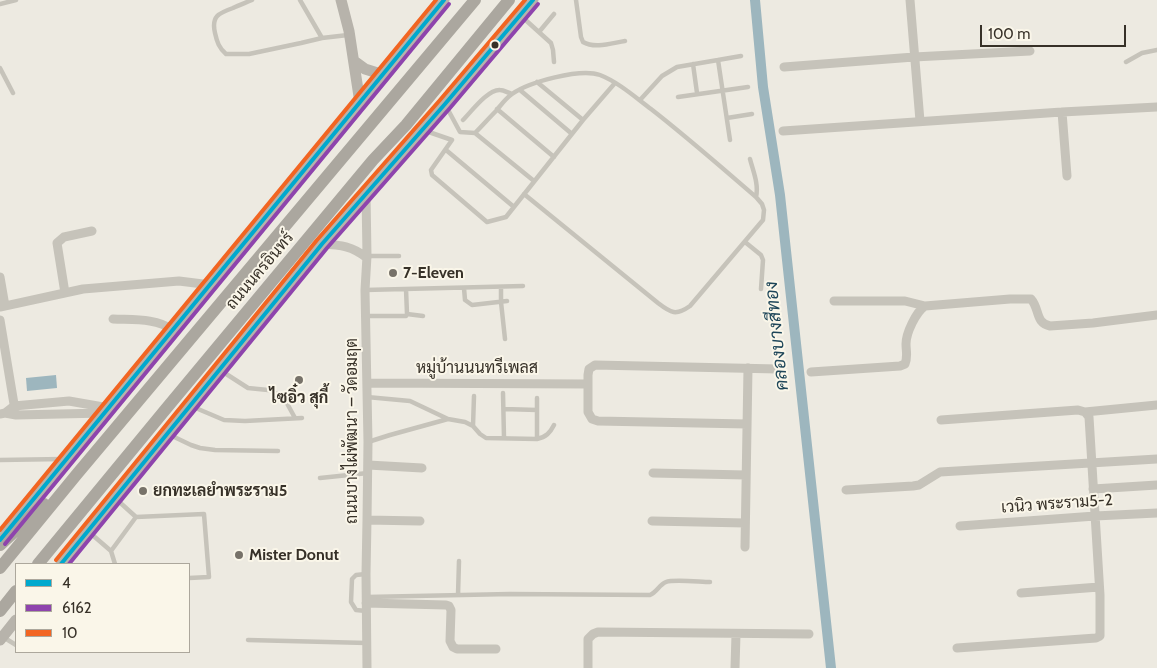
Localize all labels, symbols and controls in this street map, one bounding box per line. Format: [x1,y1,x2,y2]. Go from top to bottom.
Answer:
scale bar [982,15,1128,47]
text: 100 m [988,25,1030,43]
unlabelled marker [490,40,500,50]
street label: ถนนนครอินทร์ [222,228,298,314]
place label: 7-Eleven [403,263,464,283]
marker: 7-Eleven [387,267,399,279]
water label: คลองบางสีทอง [761,280,793,392]
street label: ถนนบางไผ่พัฒนา – วัดอมฤต [342,338,362,524]
street label: หมู่บ้านนนทรีเพลส [416,358,538,378]
marker: ไซอิ๋ว สุกี้ [293,374,305,386]
place label: ไซอิ๋ว สุกี้ [270,388,328,408]
place label: ยกทะเลยำพระราม5 [153,481,287,501]
marker: ยกทะเลยำพระราม5 [137,485,149,497]
street label: เวนิว พระราม5-2 [1001,491,1113,517]
place label: Mister Donut [249,545,339,565]
marker: Mister Donut [233,549,245,561]
legend [15,563,190,653]
text: 4 [62,574,71,592]
text: 6162 [62,599,92,617]
text: 10 [62,624,77,642]

